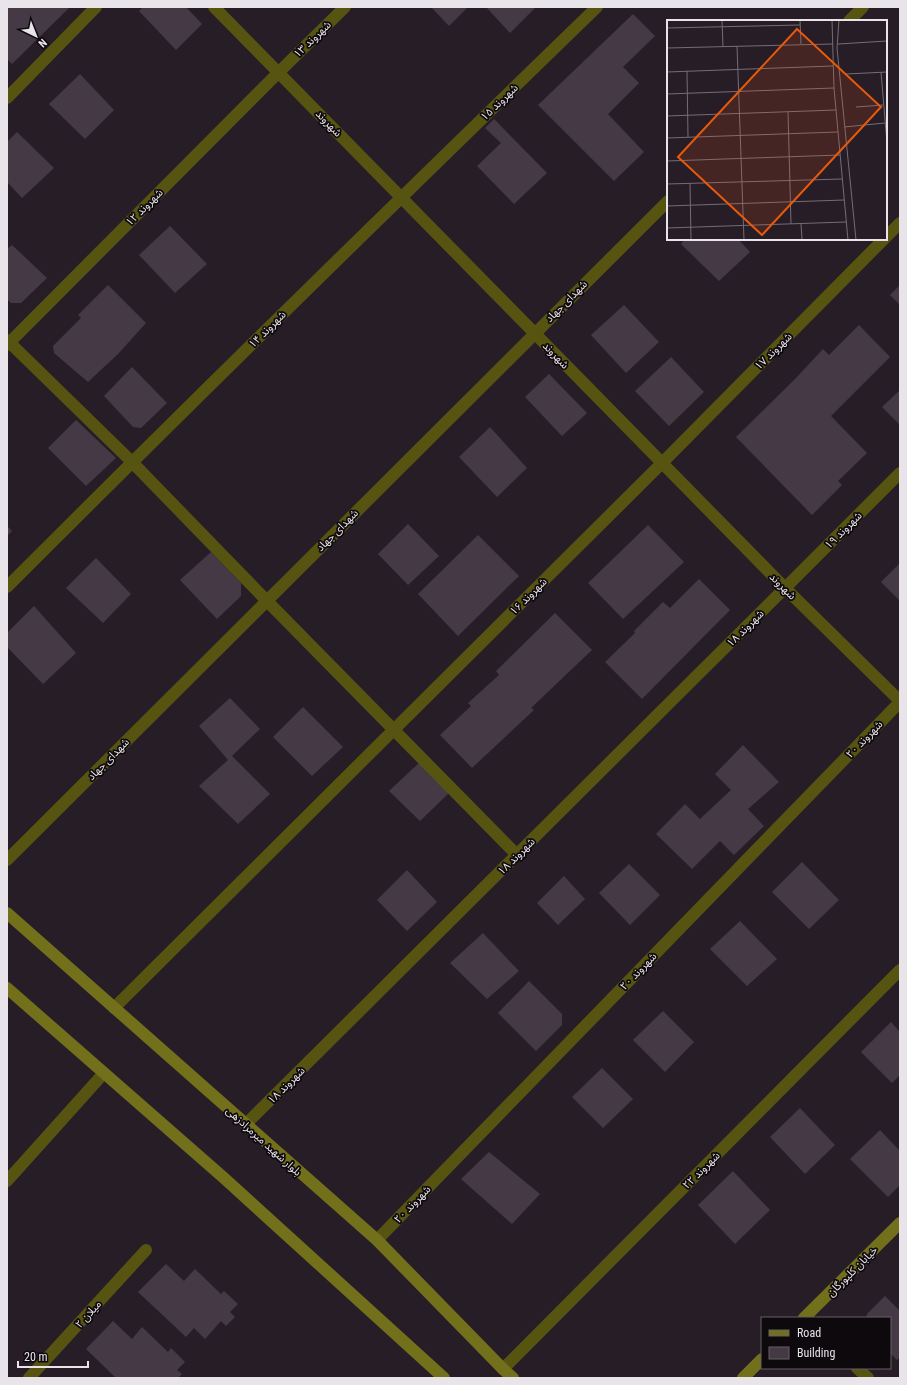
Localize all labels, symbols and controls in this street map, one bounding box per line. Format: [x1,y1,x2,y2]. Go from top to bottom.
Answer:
north arrow [16,16,56,56]
street label: شهروند ۱۳ [291,18,334,61]
inset map [667,20,887,240]
text: N [35,36,49,50]
street label: شهروند ۱۵ [478,81,521,124]
street label: شهروند [313,107,345,140]
street label: شهروند ۱۲ [123,186,166,229]
street label: شهدای جهاد [543,277,590,325]
street label: شهروند ۱۴ [246,308,289,351]
street label: شهروند ۱۷ [752,330,795,373]
street label: شهروند [540,339,572,372]
street label: شهدای جهاد [314,506,361,554]
street label: شهروند ۱۹ [822,509,865,552]
street label: شهروند [767,570,799,603]
street label: شهروند ۱۶ [507,575,550,618]
street label: شهروند ۱۸ [724,607,767,650]
street label: شهروند ۲۰ [843,718,886,761]
street label: شهدای جهاد [85,735,132,783]
street label: شهروند ۱۸ [495,835,538,878]
street label: شهروند ۲۰ [617,950,660,993]
street label: شهروند ۱۸ [265,1064,308,1107]
street label: بلوار شهید میرمرادزهی [223,1104,304,1179]
street label: شهروند ۲۲ [680,1149,723,1192]
street label: شهروند ۲۰ [391,1183,434,1226]
street label: خیابان کلپورگان [824,1243,881,1300]
street label: میلان ۲ [73,1298,104,1331]
legend [761,1317,891,1369]
text: Road [797,1326,821,1340]
scale bar [18,1343,88,1369]
text: Building [797,1346,835,1360]
text: 20 m [24,1350,48,1364]

